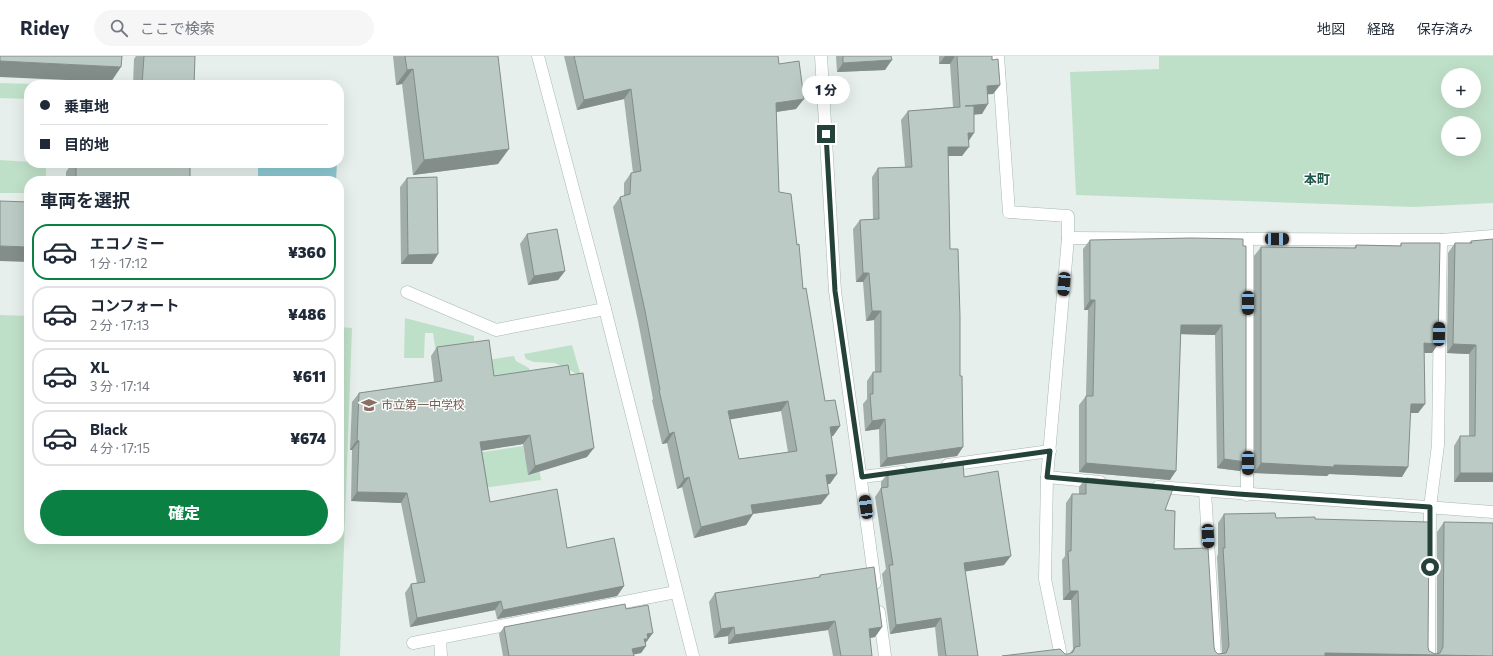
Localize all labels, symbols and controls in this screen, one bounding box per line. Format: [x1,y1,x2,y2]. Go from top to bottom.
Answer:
search box [94,10,374,46]
text: Ridey [20,16,70,39]
icon: search [108,17,130,39]
text: ここで検索 [140,19,215,37]
text: 地図 [1317,20,1345,37]
text: 経路 [1367,20,1395,37]
text: 保存済み [1417,20,1473,37]
map controls [1441,68,1481,156]
button: + [1441,68,1481,108]
callout: 1 分 [802,76,850,104]
text: 1 分 [815,82,837,98]
text: 乗車地 [64,97,109,115]
button: − [1441,116,1481,156]
route end [817,125,835,143]
text: 目的地 [64,135,109,153]
district label: 本町 [1304,171,1330,187]
text: 車両を選択 [40,189,130,211]
car [1265,233,1289,245]
icon: car [42,234,78,270]
text: エコノミー [90,234,165,252]
text: ¥360 [288,243,326,261]
text: 1 分 · 17:12 [90,255,147,271]
car [1057,272,1071,296]
car [1242,291,1254,315]
icon: car [42,296,78,332]
text: コンフォート [90,296,180,314]
text: ¥486 [288,305,326,323]
text: 2 分 · 17:13 [90,317,149,333]
car [1433,322,1445,346]
icon: car [42,358,78,394]
text: XL [90,358,109,376]
text: ¥611 [293,367,326,385]
text: 3 分 · 17:14 [90,378,150,394]
school or university icon: 市立第一中学校 [360,396,378,414]
place label: 市立第一中学校 [381,397,465,411]
icon: car [42,420,78,456]
text: Black [90,420,128,438]
text: ¥674 [290,429,326,447]
text: 4 分 · 17:15 [90,440,150,456]
car [1242,451,1254,475]
button: 確定 [40,490,328,536]
car [858,494,874,520]
car [1201,524,1215,548]
route start [1421,558,1439,576]

